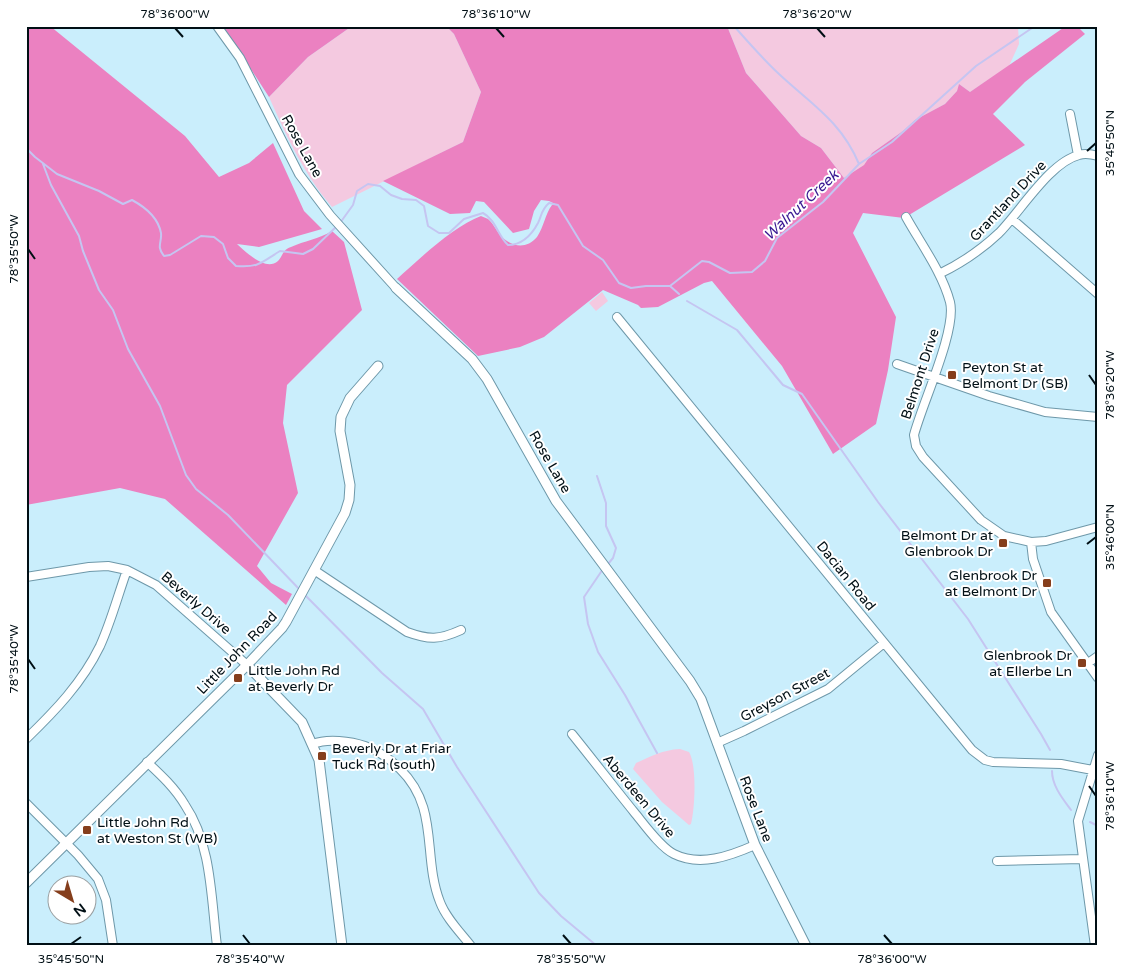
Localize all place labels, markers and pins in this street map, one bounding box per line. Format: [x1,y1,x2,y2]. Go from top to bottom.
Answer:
place label: Peyton St at Belmont Dr (SB) [962,359,1068,392]
marker: Peyton St at Belmont Dr (SB) [946,369,958,381]
place label: Belmont Dr at Glenbrook Dr [901,527,994,560]
marker: Belmont Dr at Glenbrook Dr [997,537,1009,549]
place label: Glenbrook Dr at Belmont Dr [945,567,1038,600]
marker: Glenbrook Dr at Belmont Dr [1041,577,1053,589]
place label: Glenbrook Dr at Ellerbe Ln [983,647,1073,680]
marker: Glenbrook Dr at Ellerbe Ln [1076,657,1088,669]
place label: Little John Rd at Beverly Dr [248,662,340,695]
marker: Little John Rd at Beverly Dr [232,672,244,684]
place label: Beverly Dr at Friar Tuck Rd (south) [332,740,452,773]
marker: Beverly Dr at Friar Tuck Rd (south) [316,750,328,762]
place label: Little John Rd at Weston St (WB) [97,814,217,847]
marker: Little John Rd at Weston St (WB) [81,824,93,836]

